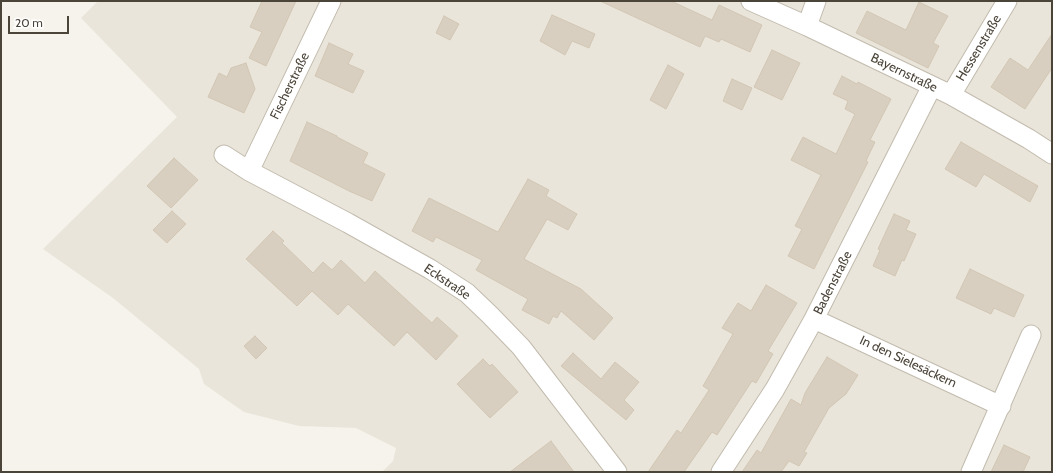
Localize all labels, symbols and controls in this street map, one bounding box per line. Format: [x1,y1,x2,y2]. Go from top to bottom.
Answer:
scale bar [10,8,71,34]
street label: Hessenstraße [953,12,1005,84]
text: 20 m [15,15,43,30]
street label: Fischerstraße [267,50,313,122]
street label: Bayernstraße [868,50,940,96]
street label: Badenstraße [810,249,856,317]
street label: Eckstraße [421,261,473,303]
street label: In den Sielesäckern [857,333,959,391]

